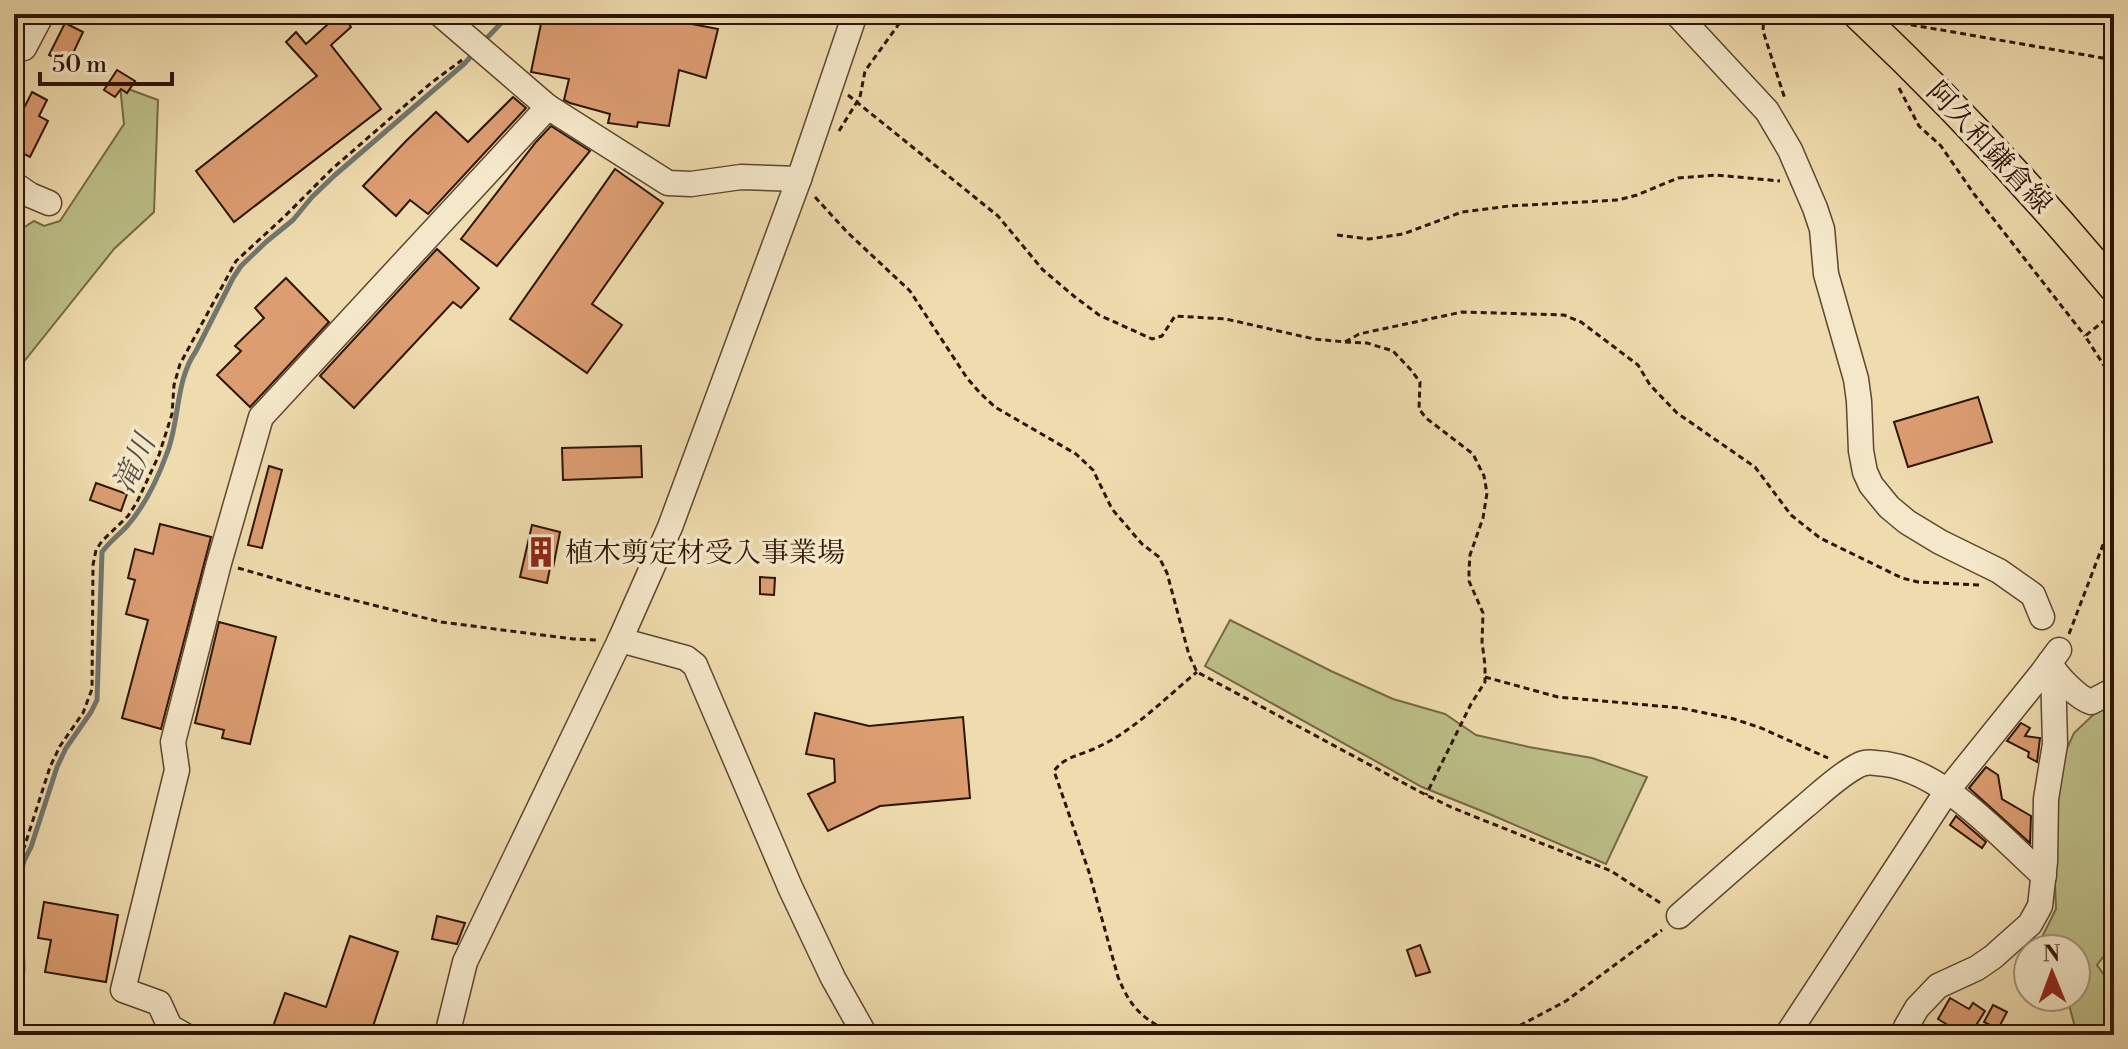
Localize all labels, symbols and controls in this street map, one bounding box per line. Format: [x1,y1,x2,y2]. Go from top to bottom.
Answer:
scale bar [40,36,172,86]
text: 50 m [52,50,107,80]
street label: 阿久和鎌倉線 [1919,75,2059,221]
water label: 滝川 [105,427,166,500]
building icon: 植木剪定材受入事業場 [524,535,558,569]
place label: 植木剪定材受入事業場 [565,536,845,571]
north arrow [2012,933,2092,1013]
text: N [2043,941,2061,968]

